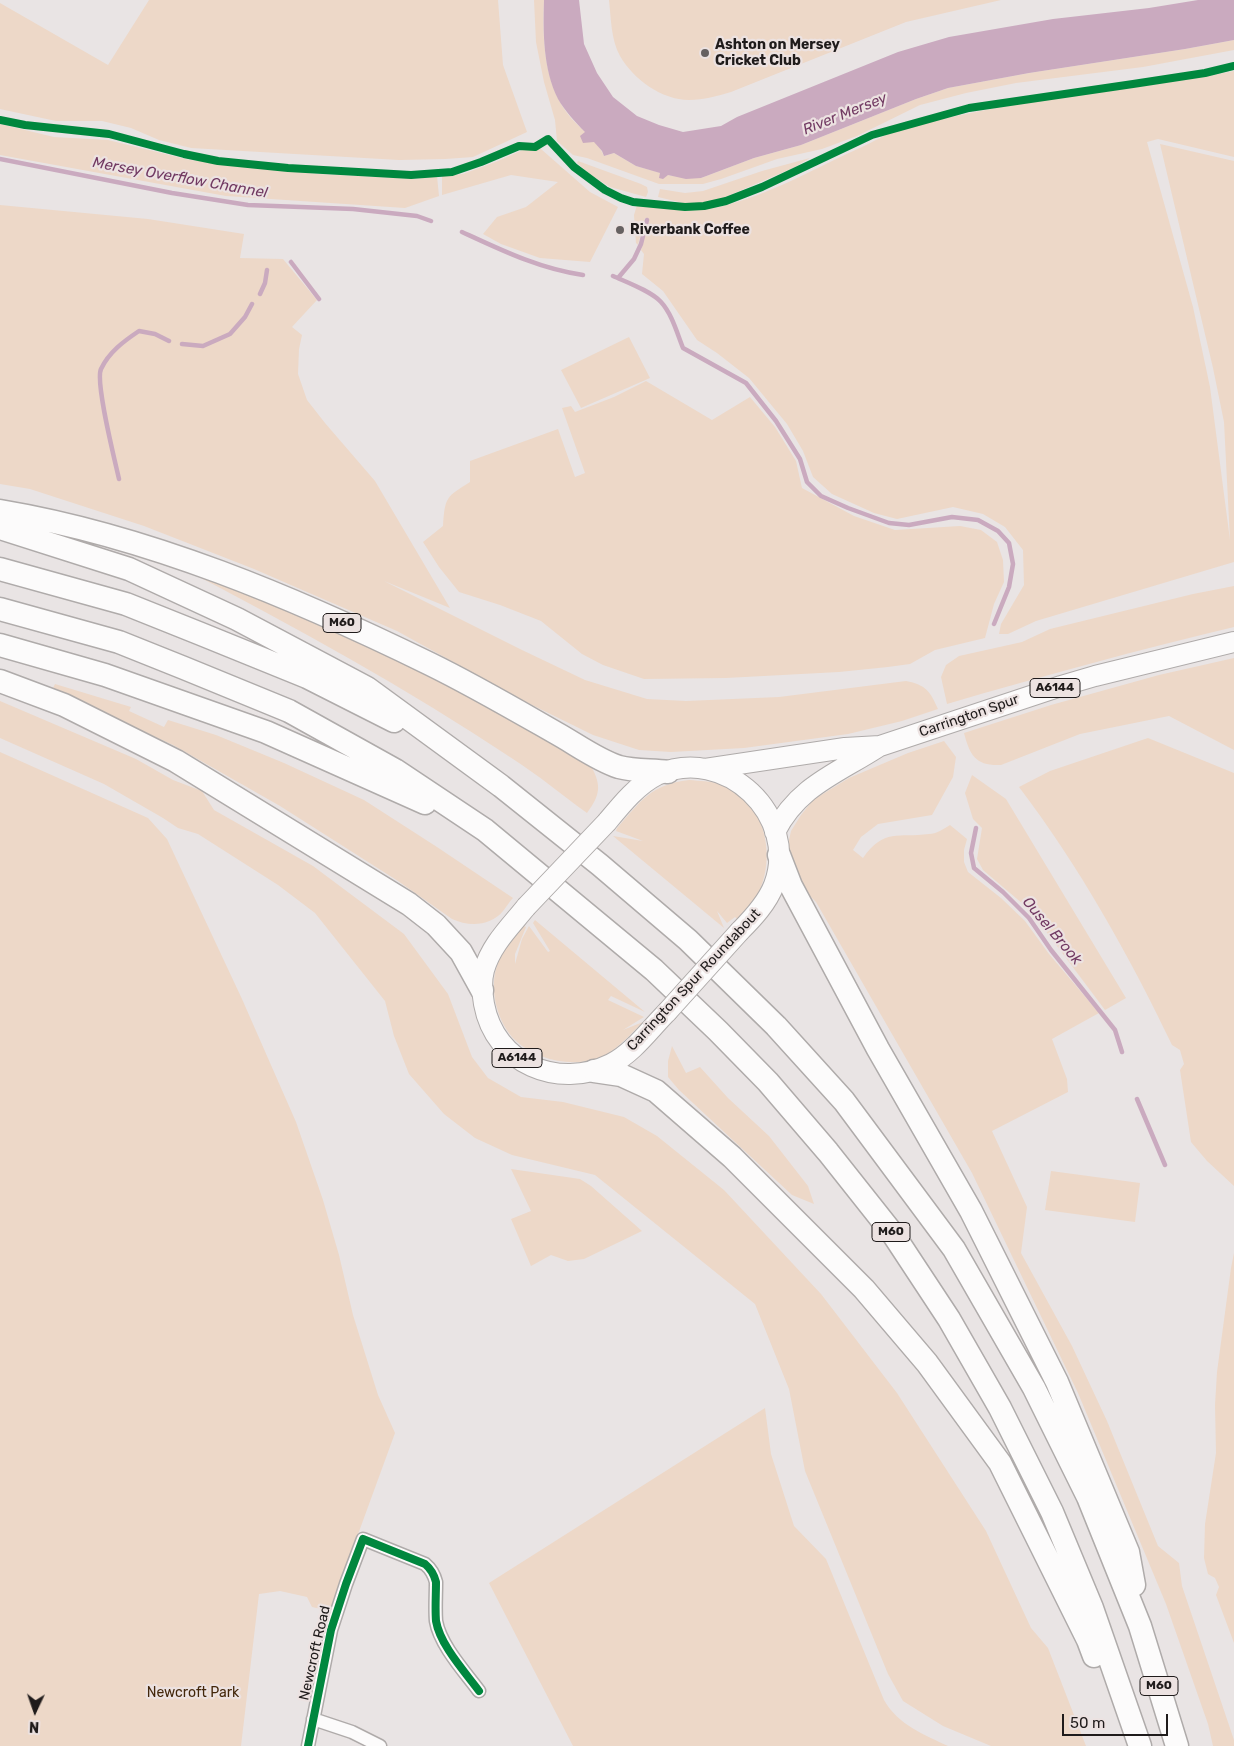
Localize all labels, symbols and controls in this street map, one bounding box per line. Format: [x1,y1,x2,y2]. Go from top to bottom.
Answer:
place label: Ashton on Mersey Cricket Club [715,37,840,70]
marker: Ashton on Mersey Cricket Club [699,47,711,59]
water label: River Mersey [800,89,890,139]
water label: Mersey Overflow Channel [91,154,269,202]
place label: Riverbank Coffee [630,222,750,238]
marker: Riverbank Coffee [614,224,626,236]
road number: M60 [323,614,361,632]
road number: A6144 [1030,678,1080,698]
street label: Carrington Spur [917,691,1021,741]
water label: Ousel Brook [1018,893,1086,969]
street label: Carrington Spur Roundabout [624,906,764,1054]
road number: A6144 [492,1048,542,1068]
road number: M60 [872,1222,910,1242]
street label: Newcroft Road [296,1604,334,1702]
road number: M60 [1140,1676,1178,1695]
park label: Newcroft Park [147,1685,239,1701]
north arrow [10,1686,60,1736]
scale bar [1064,1704,1170,1736]
text: 50 m [1070,1714,1105,1732]
text: N [29,1718,40,1735]

